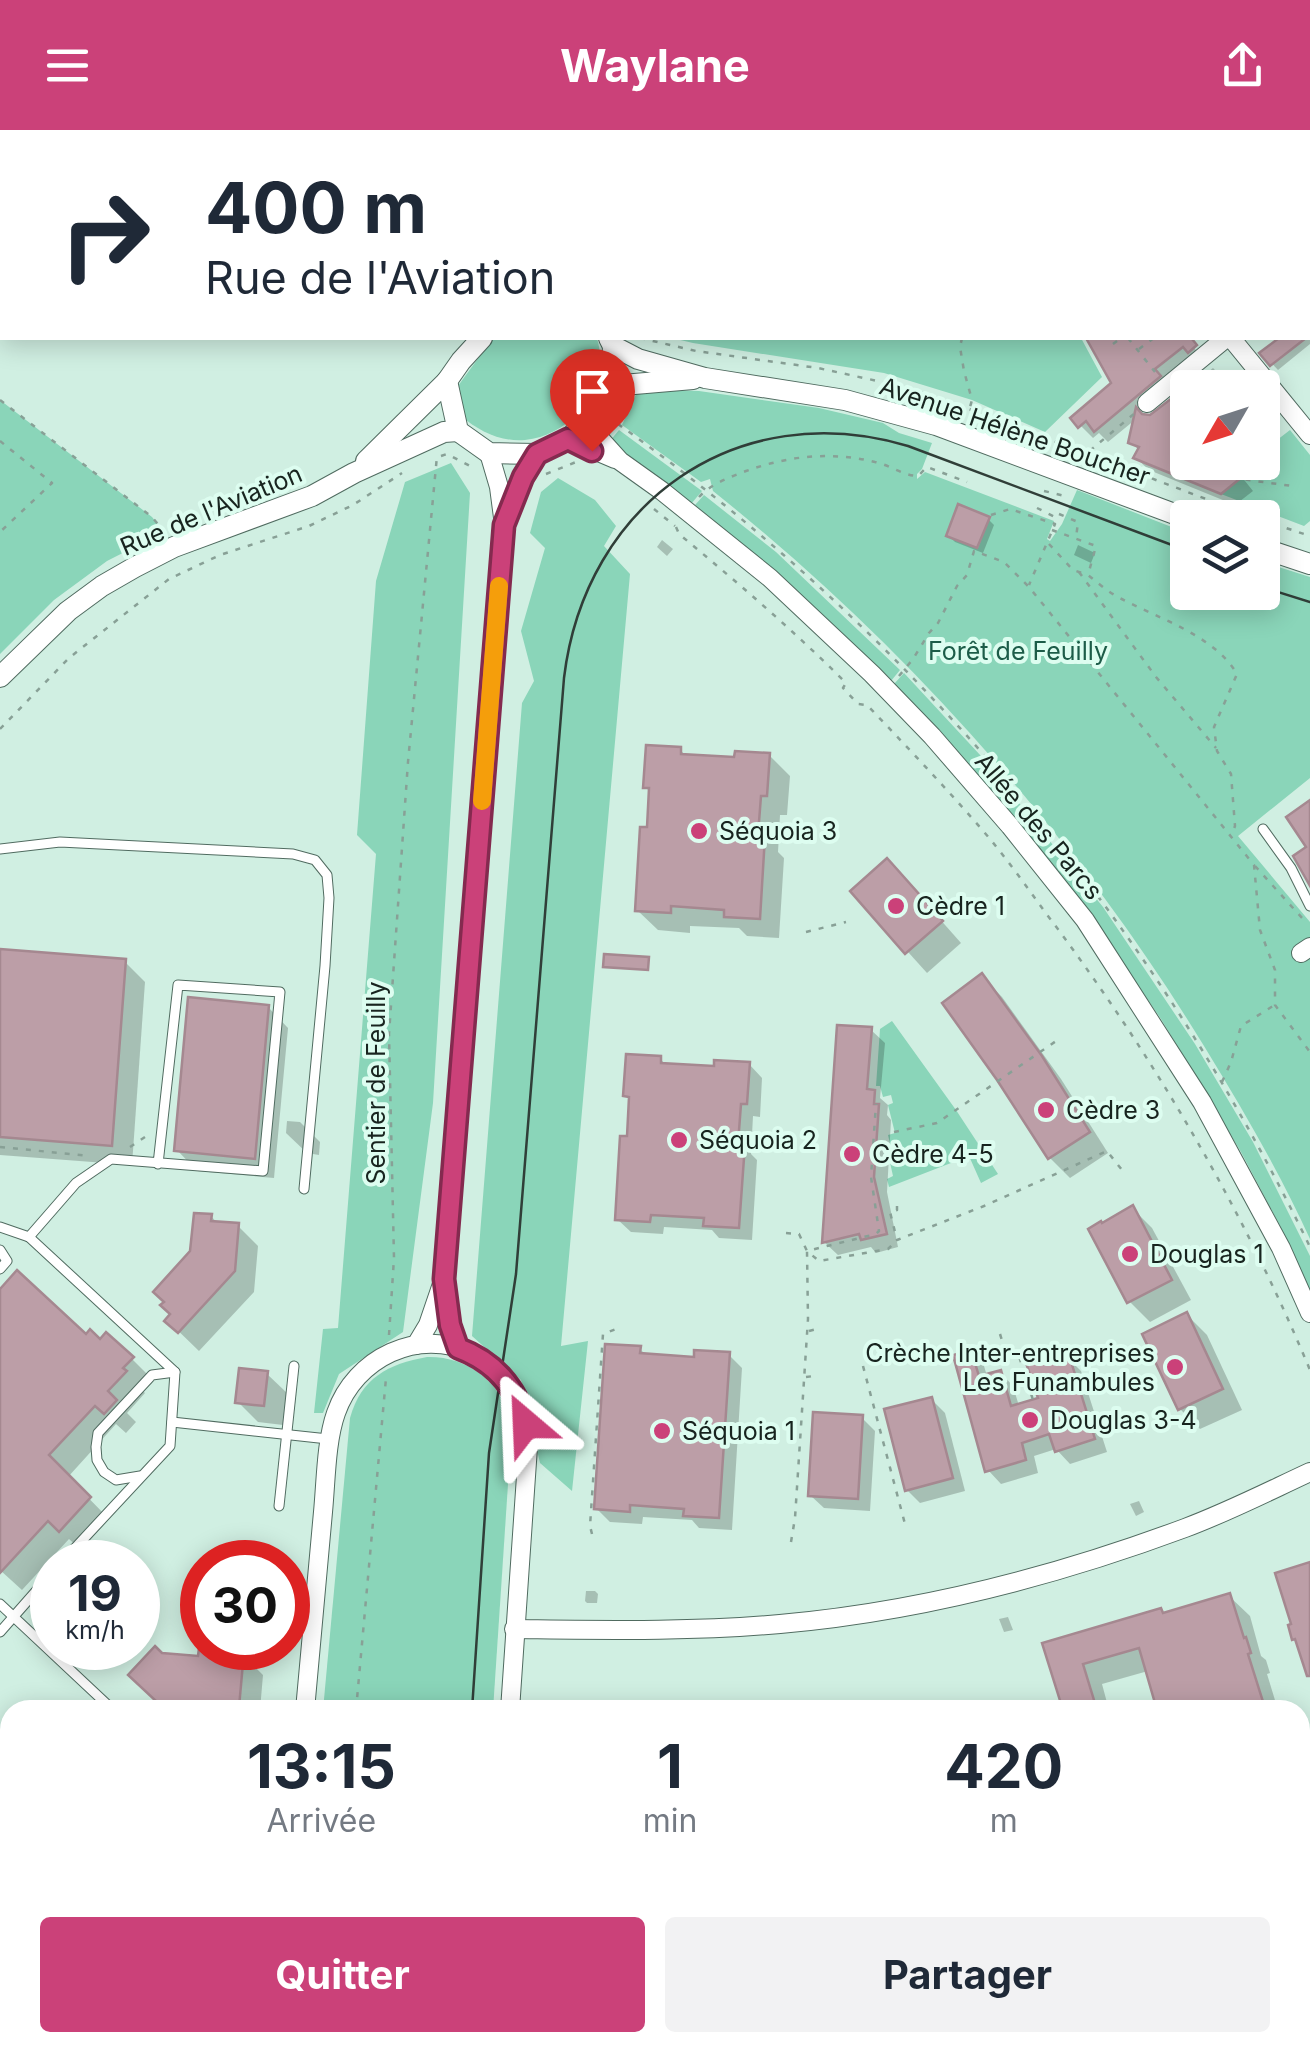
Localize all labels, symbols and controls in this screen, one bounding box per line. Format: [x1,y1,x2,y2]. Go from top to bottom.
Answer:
icon: menu [40,38,95,93]
text: Waylane [560,38,750,93]
icon: share [1215,38,1270,93]
text: 400 m [205,165,427,250]
icon: right [40,170,170,300]
text: Rue de l'Aviation [205,250,555,305]
pin [550,349,635,452]
icon: arrive [565,364,620,419]
north arrow [1170,370,1280,480]
map controls [1170,370,1280,610]
street label: Avenue Hélène Boucher [876,371,1154,491]
street label: Rue de l'Aviation [116,458,306,562]
button: layers [1170,500,1280,610]
park label: Forêt de Feuilly [928,636,1108,666]
street label: Allée des Parcs [969,747,1109,905]
place label: Séquoia 3 [719,816,837,846]
marker: Séquoia 3 [688,820,710,842]
place label: Cèdre 1 [916,891,1005,921]
marker: Cèdre 1 [885,895,907,917]
street label: Sentier de Feuilly [361,981,391,1185]
place label: Cèdre 3 [1066,1095,1160,1125]
marker: Cèdre 3 [1035,1099,1057,1121]
place label: Séquoia 2 [699,1125,817,1155]
marker: Séquoia 2 [668,1129,690,1151]
place label: Cèdre 4-5 [872,1139,994,1169]
marker: Cèdre 4-5 [841,1143,863,1165]
place label: Douglas 1 [1150,1239,1264,1269]
marker: Douglas 1 [1119,1243,1141,1265]
place label: Crèche Inter-entreprises Les Funambules [865,1338,1155,1397]
marker: Crèche Inter-entreprises Les Funambules [1164,1356,1186,1378]
position arrow [474,1372,578,1476]
place label: Douglas 3-4 [1050,1405,1197,1435]
marker: Douglas 3-4 [1019,1409,1041,1431]
place label: Séquoia 1 [682,1416,795,1446]
marker: Séquoia 1 [651,1420,673,1442]
speed limit sign: 30 [180,1540,310,1670]
text: 19 [68,1563,122,1623]
text: km/h [65,1615,125,1645]
text: 13:15 [247,1730,396,1802]
text: 1 [657,1730,683,1802]
text: 420 [944,1730,1063,1802]
text: Arrivée [267,1801,376,1840]
text: min [643,1801,697,1840]
text: m [990,1801,1018,1840]
button: Quitter [40,1917,645,2032]
button: Partager [665,1917,1270,2032]

